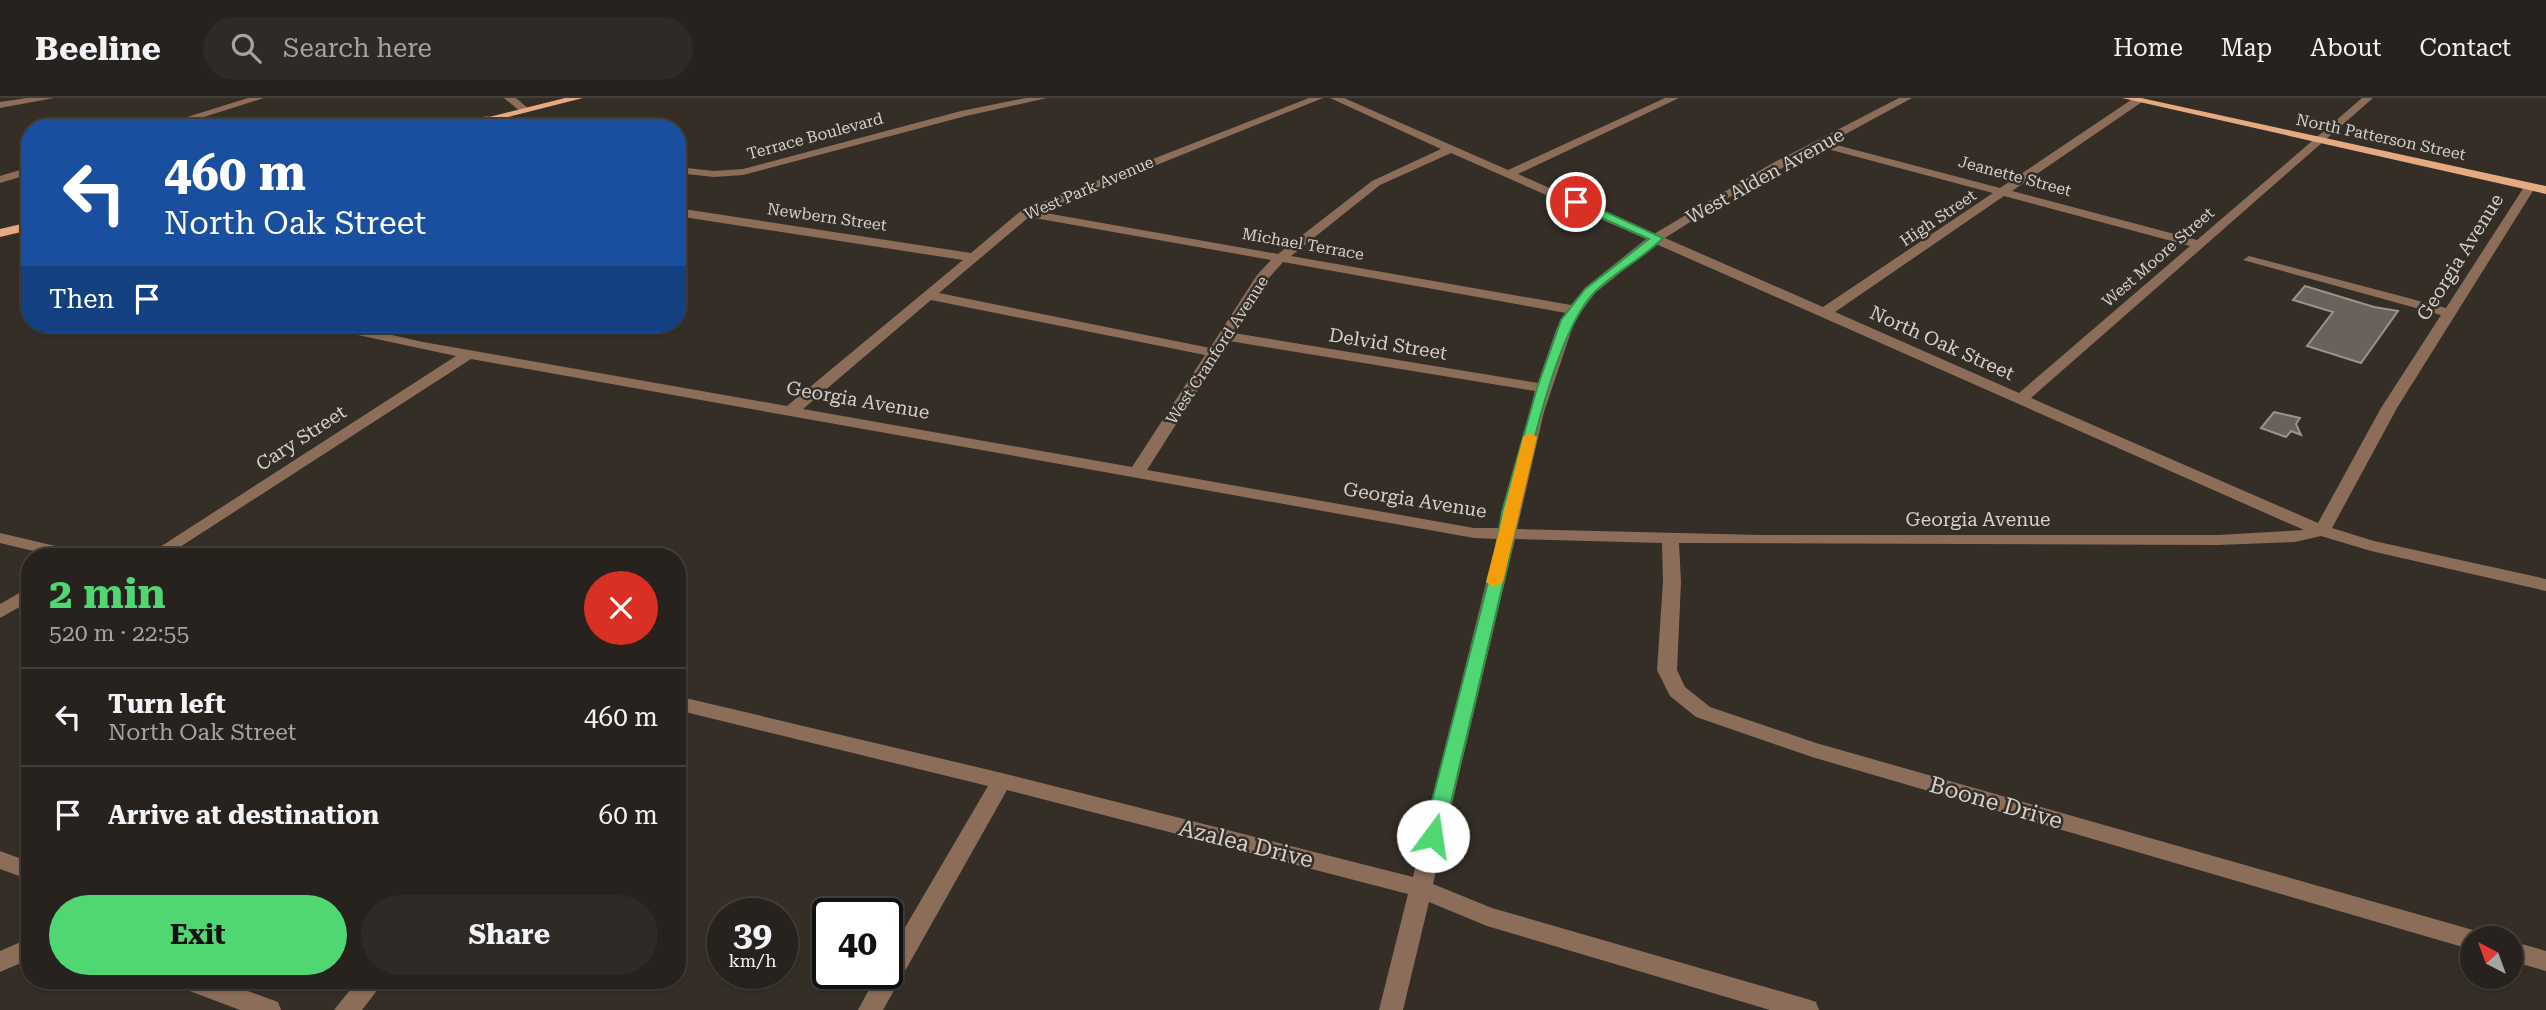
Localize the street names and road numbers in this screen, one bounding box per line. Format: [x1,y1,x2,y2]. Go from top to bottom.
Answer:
street label: Terrace Boulevard [745,109,885,163]
street label: North Patterson Street [2294,110,2468,164]
street label: West Alden Avenue [1682,123,1848,229]
street label: West Park Avenue [1021,152,1157,224]
street label: Jeanette Street [1957,152,2073,200]
street label: High Street [1896,186,1980,250]
street label: Georgia Avenue [2412,189,2508,325]
street label: Newbern Street [766,199,888,235]
street label: West Moore Street [2098,203,2218,311]
street label: Michael Terrace [1241,224,1366,264]
street label: West Cranford Avenue [1162,272,1272,428]
street label: North Oak Street [1866,301,2018,385]
street label: Delvid Street [1327,323,1449,365]
street label: Georgia Avenue [785,376,931,424]
street label: Cary Street [252,400,350,476]
street label: Georgia Avenue [1342,477,1488,523]
street label: Georgia Avenue [1906,508,2050,531]
street label: Boone Drive [1926,771,2066,835]
street label: Azalea Drive [1176,814,1316,874]

